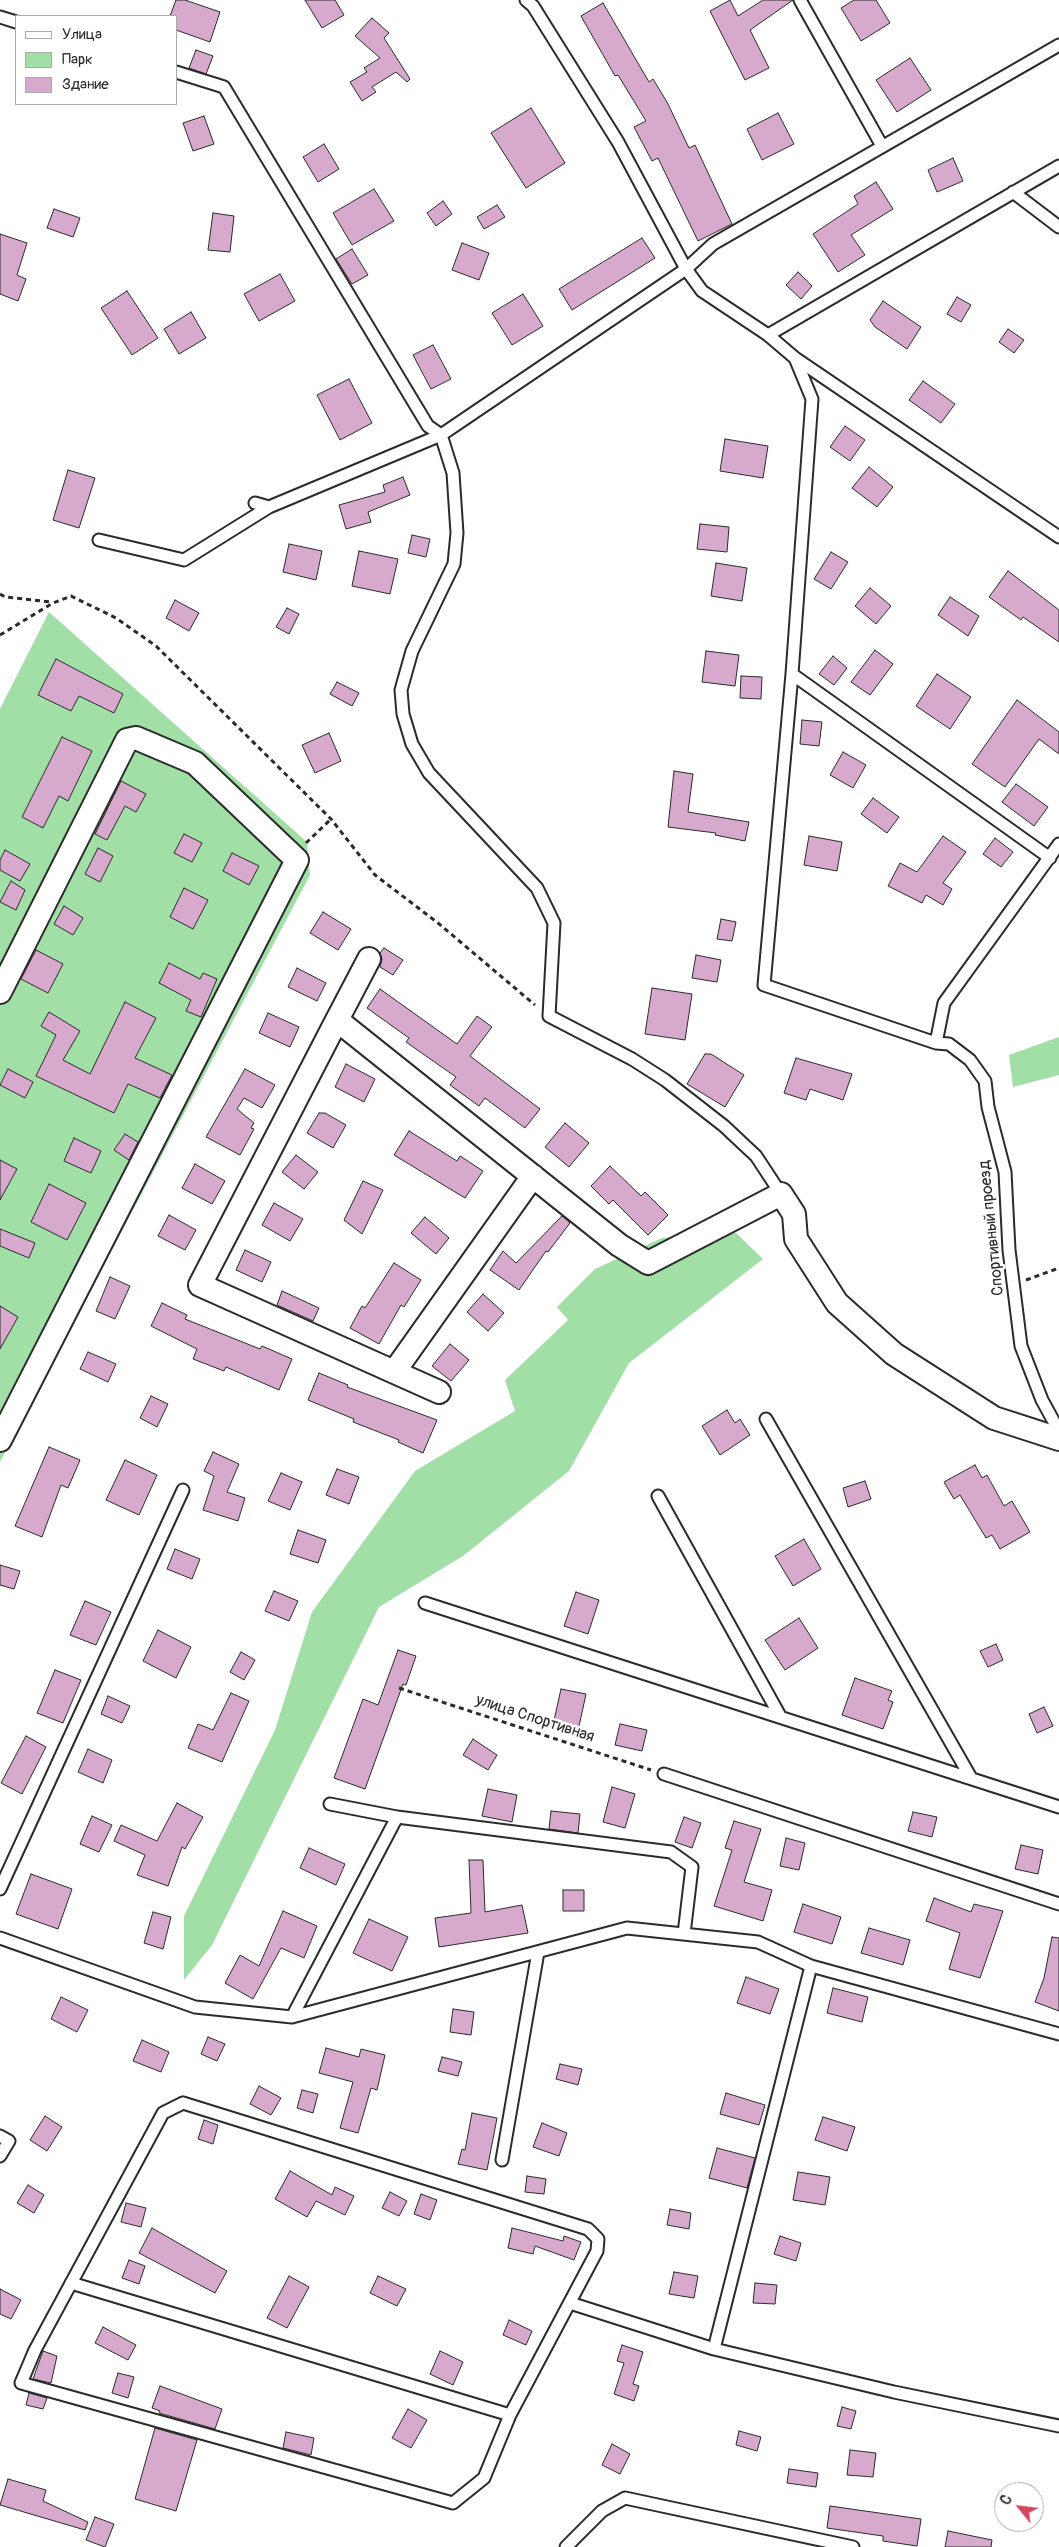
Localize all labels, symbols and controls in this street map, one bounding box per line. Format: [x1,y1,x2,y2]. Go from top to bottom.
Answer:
legend [15,15,178,105]
text: Улица [62,25,102,44]
text: Парк [62,50,93,69]
text: Здание [62,75,109,94]
street label: Спортивный проезд [975,1159,1009,1297]
street label: улица Спортивная [473,1691,597,1747]
north arrow [994,2482,1044,2532]
text: С [997,2492,1016,2508]

